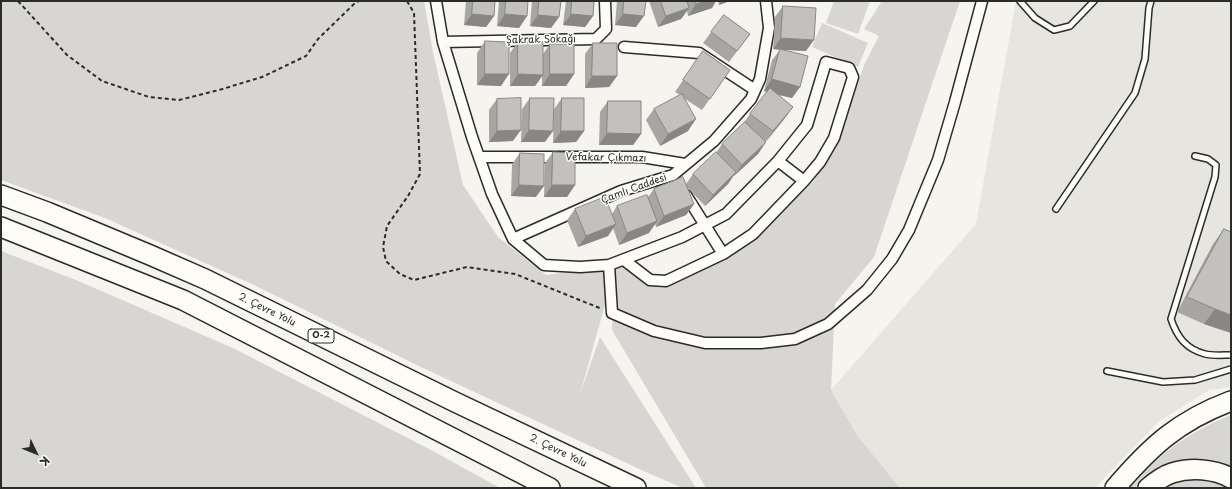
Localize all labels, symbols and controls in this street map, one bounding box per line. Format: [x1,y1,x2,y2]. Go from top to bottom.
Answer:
street label: Şakrak Sokağı [506,33,576,47]
street label: Vefakar Çıkmazı [566,151,646,165]
street label: Çamlı Caddesi [600,172,668,206]
street label: 2. Çevre Yolu [236,291,298,329]
road number: O-2 [308,329,334,343]
street label: 2. Çevre Yolu [527,432,589,470]
north arrow [16,433,56,473]
text: K [36,453,54,470]

